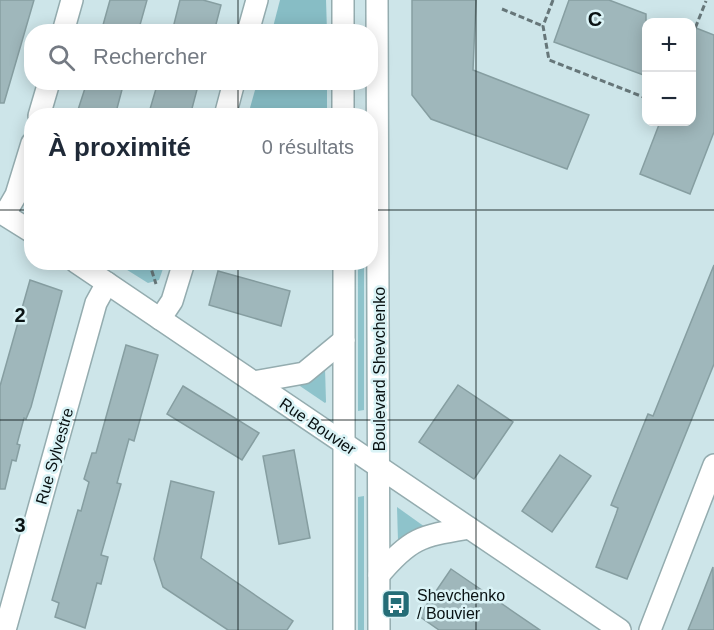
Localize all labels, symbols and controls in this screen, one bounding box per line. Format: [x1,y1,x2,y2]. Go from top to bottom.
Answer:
text: C [588,8,602,30]
map controls [642,18,696,126]
button: + [642,18,696,72]
search box [24,24,378,90]
icon: search [45,41,78,74]
text: Rechercher [93,44,207,69]
button: − [642,72,696,126]
text: À proximité [48,132,191,162]
text: 0 résultats [262,136,354,158]
street label: Boulevard Shevchenko [371,287,388,451]
text: 2 [14,304,26,326]
street label: Rue Bouvier [276,395,360,458]
street label: Rue Sylvestre [33,406,76,506]
text: 3 [14,514,26,536]
place label: Shevchenko / Bouvier [417,587,505,622]
bus stop icon: Shevchenko / Bouvier [380,588,412,620]

